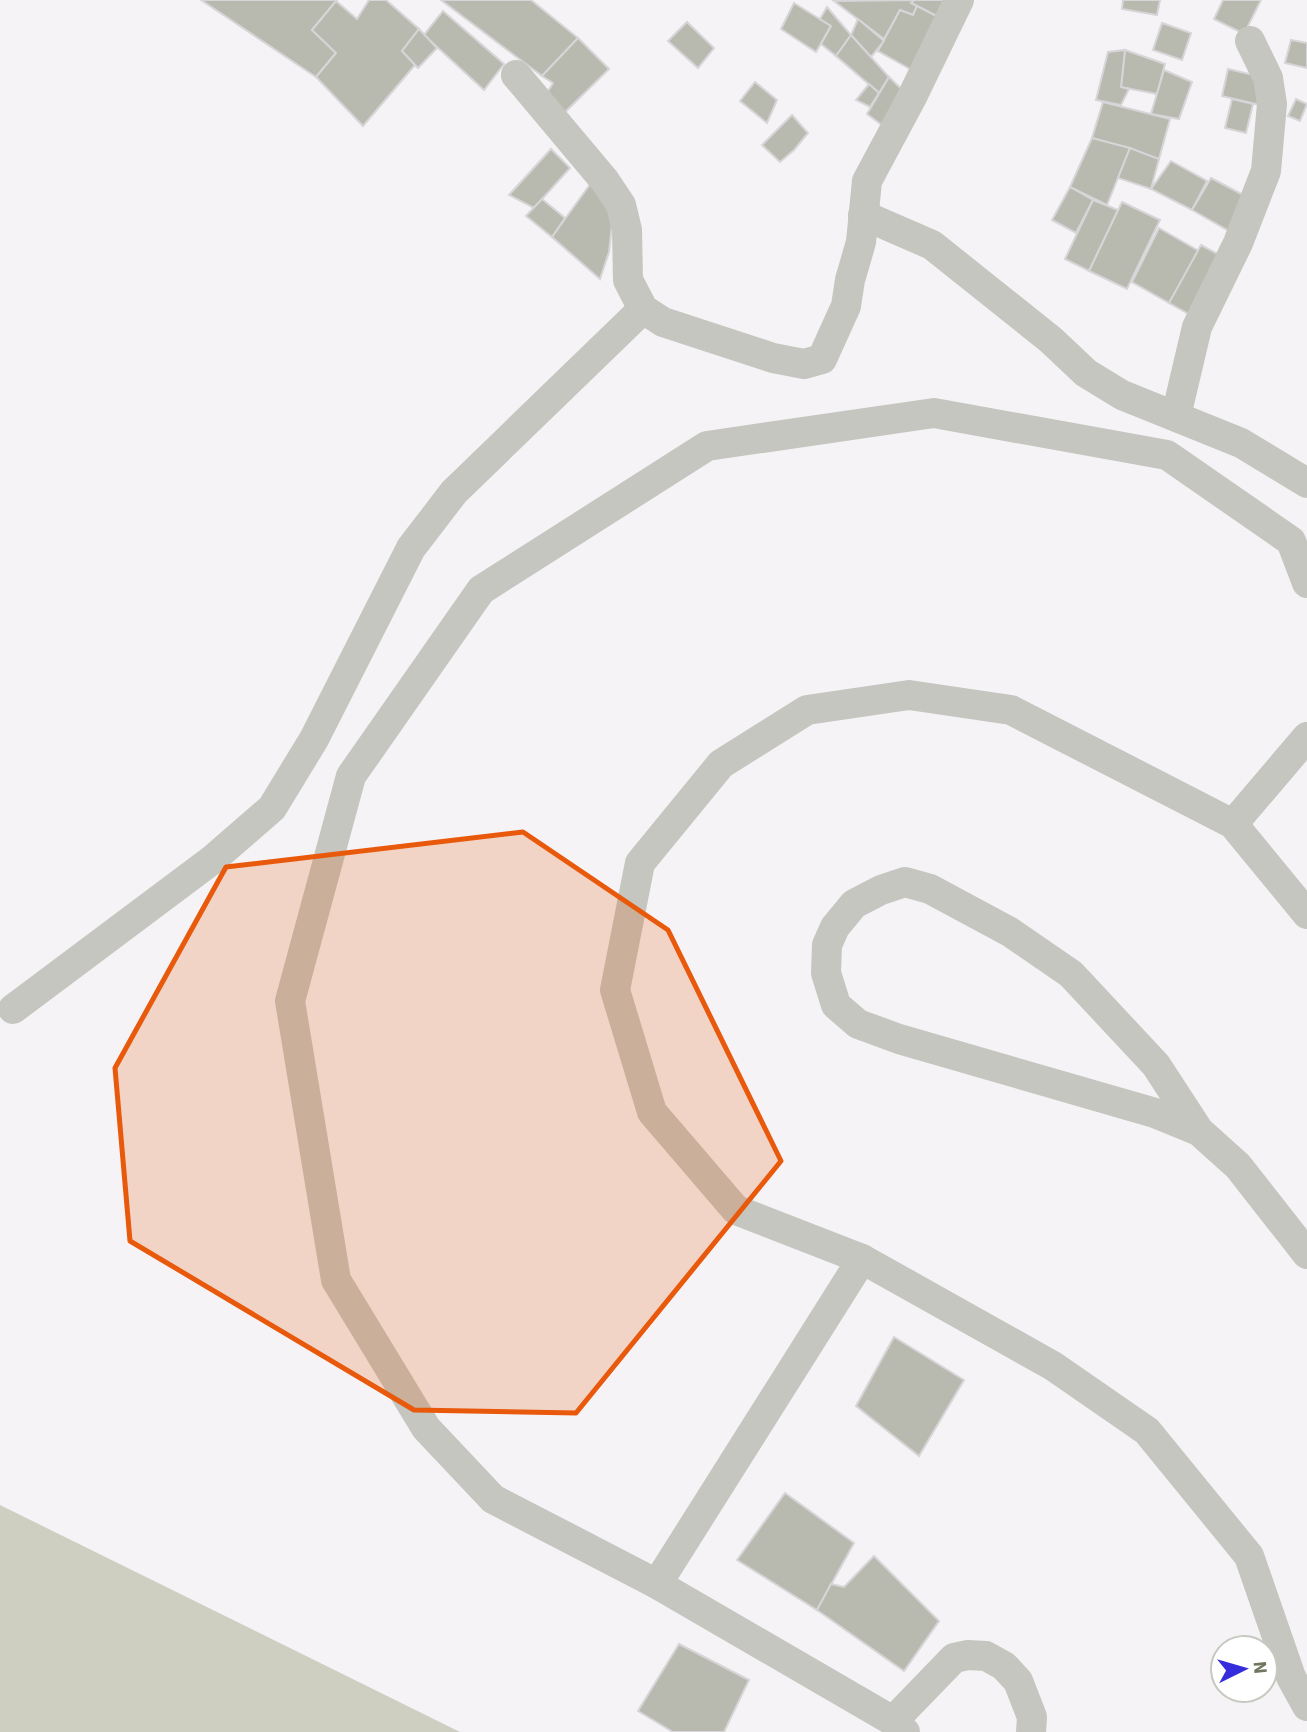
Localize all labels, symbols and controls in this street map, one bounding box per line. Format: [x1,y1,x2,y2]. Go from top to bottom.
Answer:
north arrow [1209,1634,1279,1704]
text: N [1245,1660,1273,1675]

